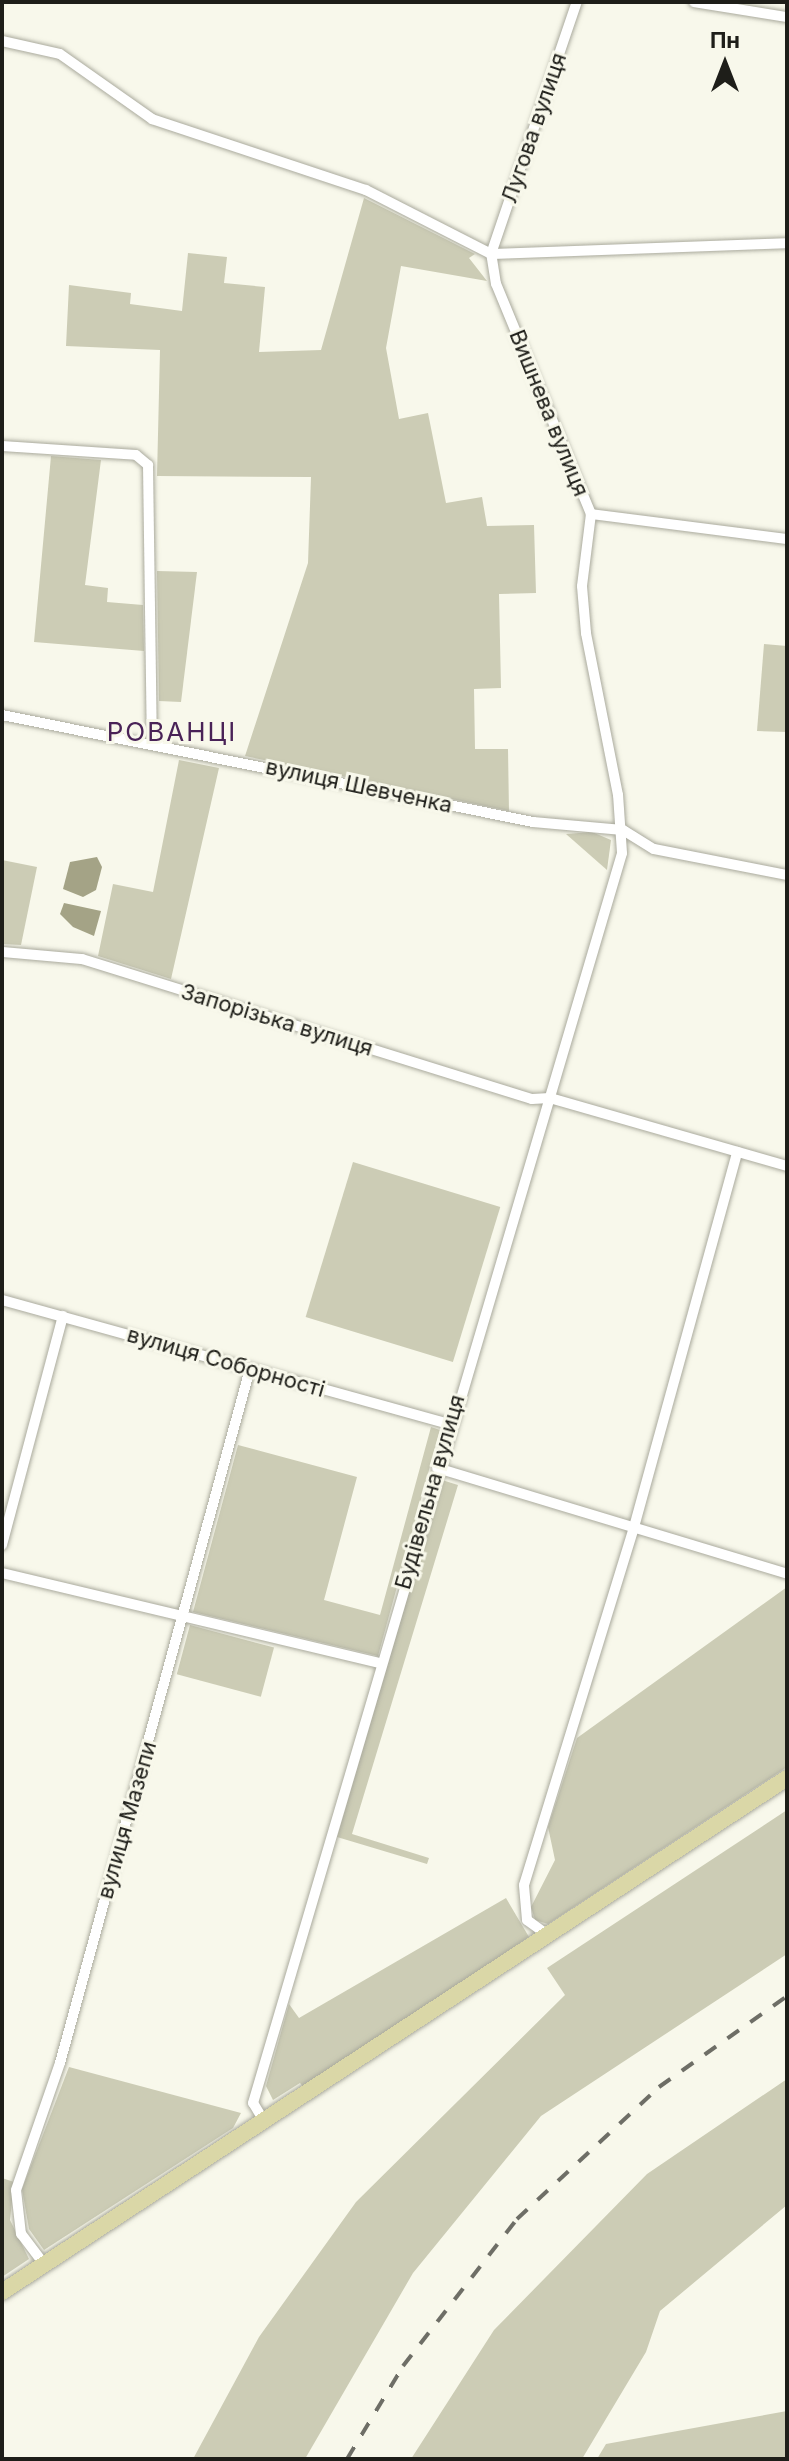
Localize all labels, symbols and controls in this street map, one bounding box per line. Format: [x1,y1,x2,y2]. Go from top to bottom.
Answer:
north arrow [685,24,765,104]
text: Пн [710,27,740,53]
street label: Лугова вулиця [496,49,572,207]
street label: Вишнева вулиця [504,326,594,500]
district label: РОВАНЦІ [107,716,237,748]
street label: вулиця Шевченка [263,753,455,819]
street label: Запорізька вулиця [178,978,376,1062]
street label: вулиця Соборності [124,1321,328,1403]
street label: Будівельна вулиця [390,1392,470,1592]
street label: вулиця Мазепи [92,1738,162,1902]

